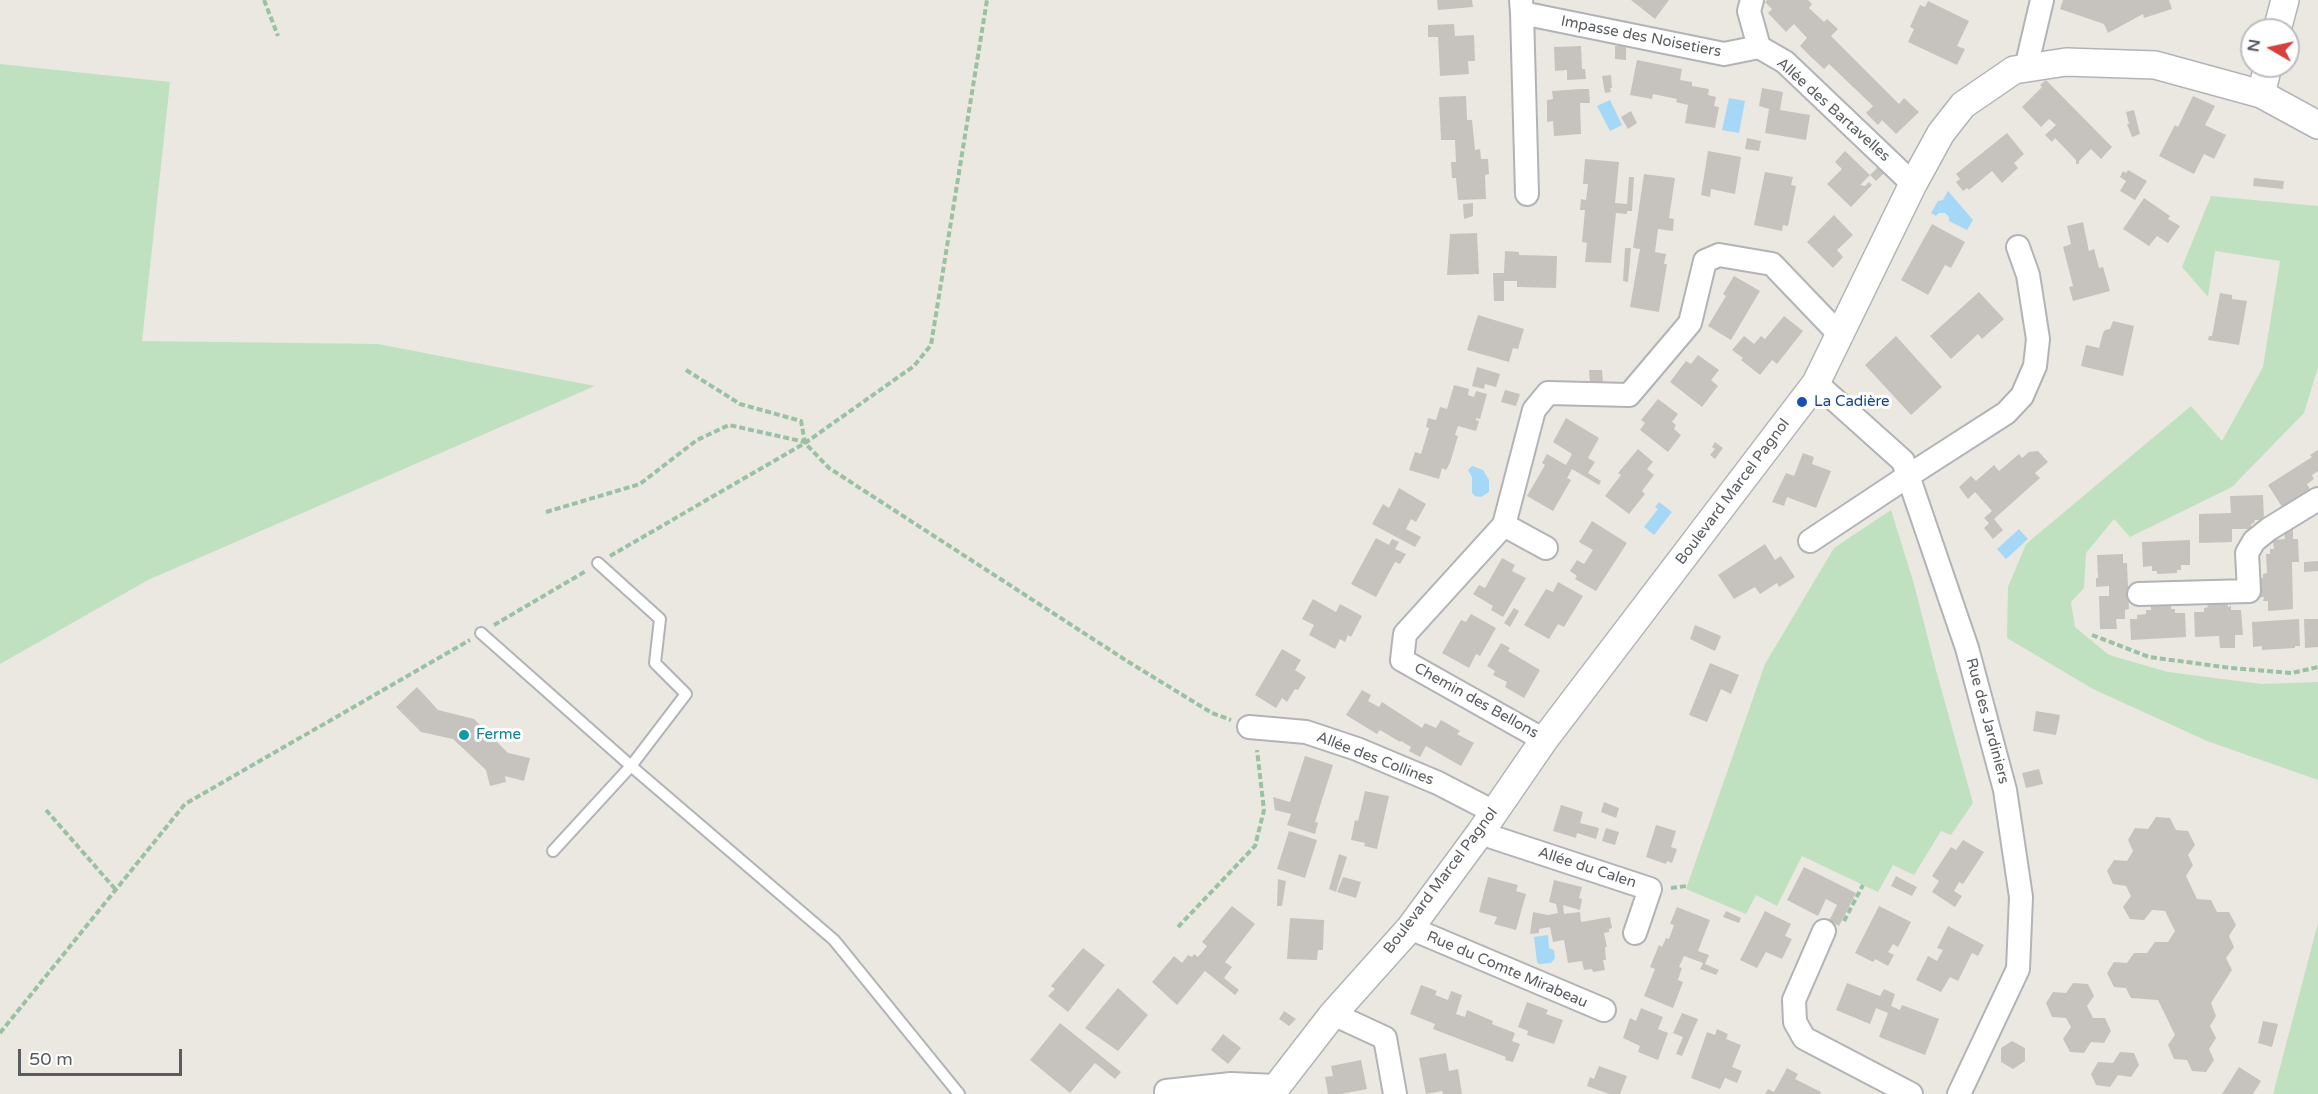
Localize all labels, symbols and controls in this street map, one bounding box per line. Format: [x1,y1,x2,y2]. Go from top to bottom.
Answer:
street label: Impasse des Noisetiers [1559,13,1723,61]
north arrow [2240,18,2300,78]
text: N [2243,38,2265,53]
street label: Allée des Bartavelles [1773,54,1893,166]
place label: La Cadière [1814,393,1890,411]
marker: La Cadière [1795,395,1809,409]
street label: Boulevard Marcel Pagnol [1672,416,1794,568]
street label: Rue des Jardiniers [1962,656,2012,786]
street label: Chemin des Bellons [1411,659,1541,743]
place label: Ferme [476,726,521,744]
marker: Ferme [457,728,471,742]
street label: Allée des Collines [1314,728,1436,790]
street label: Boulevard Marcel Pagnol [1380,805,1502,957]
street label: Allée du Calen [1536,844,1638,892]
street label: Rue du Comte Mirabeau [1424,928,1590,1012]
scale bar [21,1037,184,1075]
text: 50 m [29,1048,73,1070]

